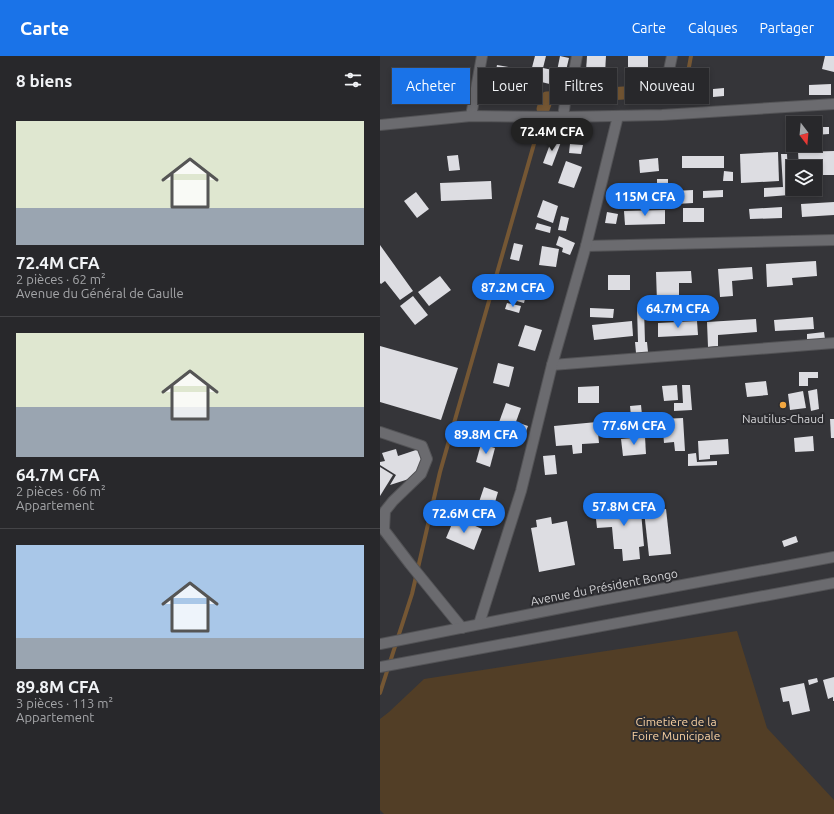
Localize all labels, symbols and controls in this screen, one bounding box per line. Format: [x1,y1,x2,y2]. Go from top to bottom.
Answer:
text: Carte [20,17,69,39]
text: Carte [632,20,666,36]
text: Calques [688,20,737,36]
text: Partager [759,20,814,36]
chip: Acheter [392,68,470,104]
chip: Louer [478,68,542,104]
chip: Filtres [550,68,617,104]
chip: Nouveau [625,68,709,104]
icon: filters [342,69,364,91]
text: 8 biens [16,71,72,90]
north arrow [786,116,822,152]
map controls [786,116,822,196]
pin: 72.4M CFA [506,118,598,152]
text: 72.4M CFA [520,124,584,138]
icon: home [154,147,226,219]
button: layers [786,160,822,196]
pin: 115M CFA [604,183,686,217]
text: 115M CFA [615,189,675,203]
text: 72.4M CFA [16,253,100,272]
text: 2 pièces · 62 m² [16,272,106,286]
pin: 87.2M CFA [467,274,559,308]
text: 87.2M CFA [481,280,545,294]
text: Avenue du Général de Gaulle [16,286,184,300]
pin: 64.7M CFA [632,295,724,329]
text: 64.7M CFA [646,301,710,315]
icon: home [154,359,226,431]
marker: Nautilus-Chaud [778,400,788,410]
pin: 77.6M CFA [588,412,680,446]
place label: Nautilus-Chaud [742,412,824,425]
text: 77.6M CFA [602,418,666,432]
pin: 89.8M CFA [440,421,532,455]
text: 89.8M CFA [454,427,518,441]
text: 64.7M CFA [16,465,100,484]
text: 2 pièces · 66 m² [16,484,106,498]
pin: 57.8M CFA [578,493,670,527]
text: Appartement [16,498,94,512]
text: 57.8M CFA [592,499,656,513]
pin: 72.6M CFA [418,500,510,534]
text: 72.6M CFA [432,506,496,520]
street label: Avenue du Président Bongo [529,566,679,608]
icon: home [154,571,226,643]
text: 89.8M CFA [16,677,100,696]
text: 3 pièces · 113 m² [16,696,113,710]
text: Appartement [16,710,94,724]
park label: Cimetière de la Foire Municipale [632,715,720,742]

